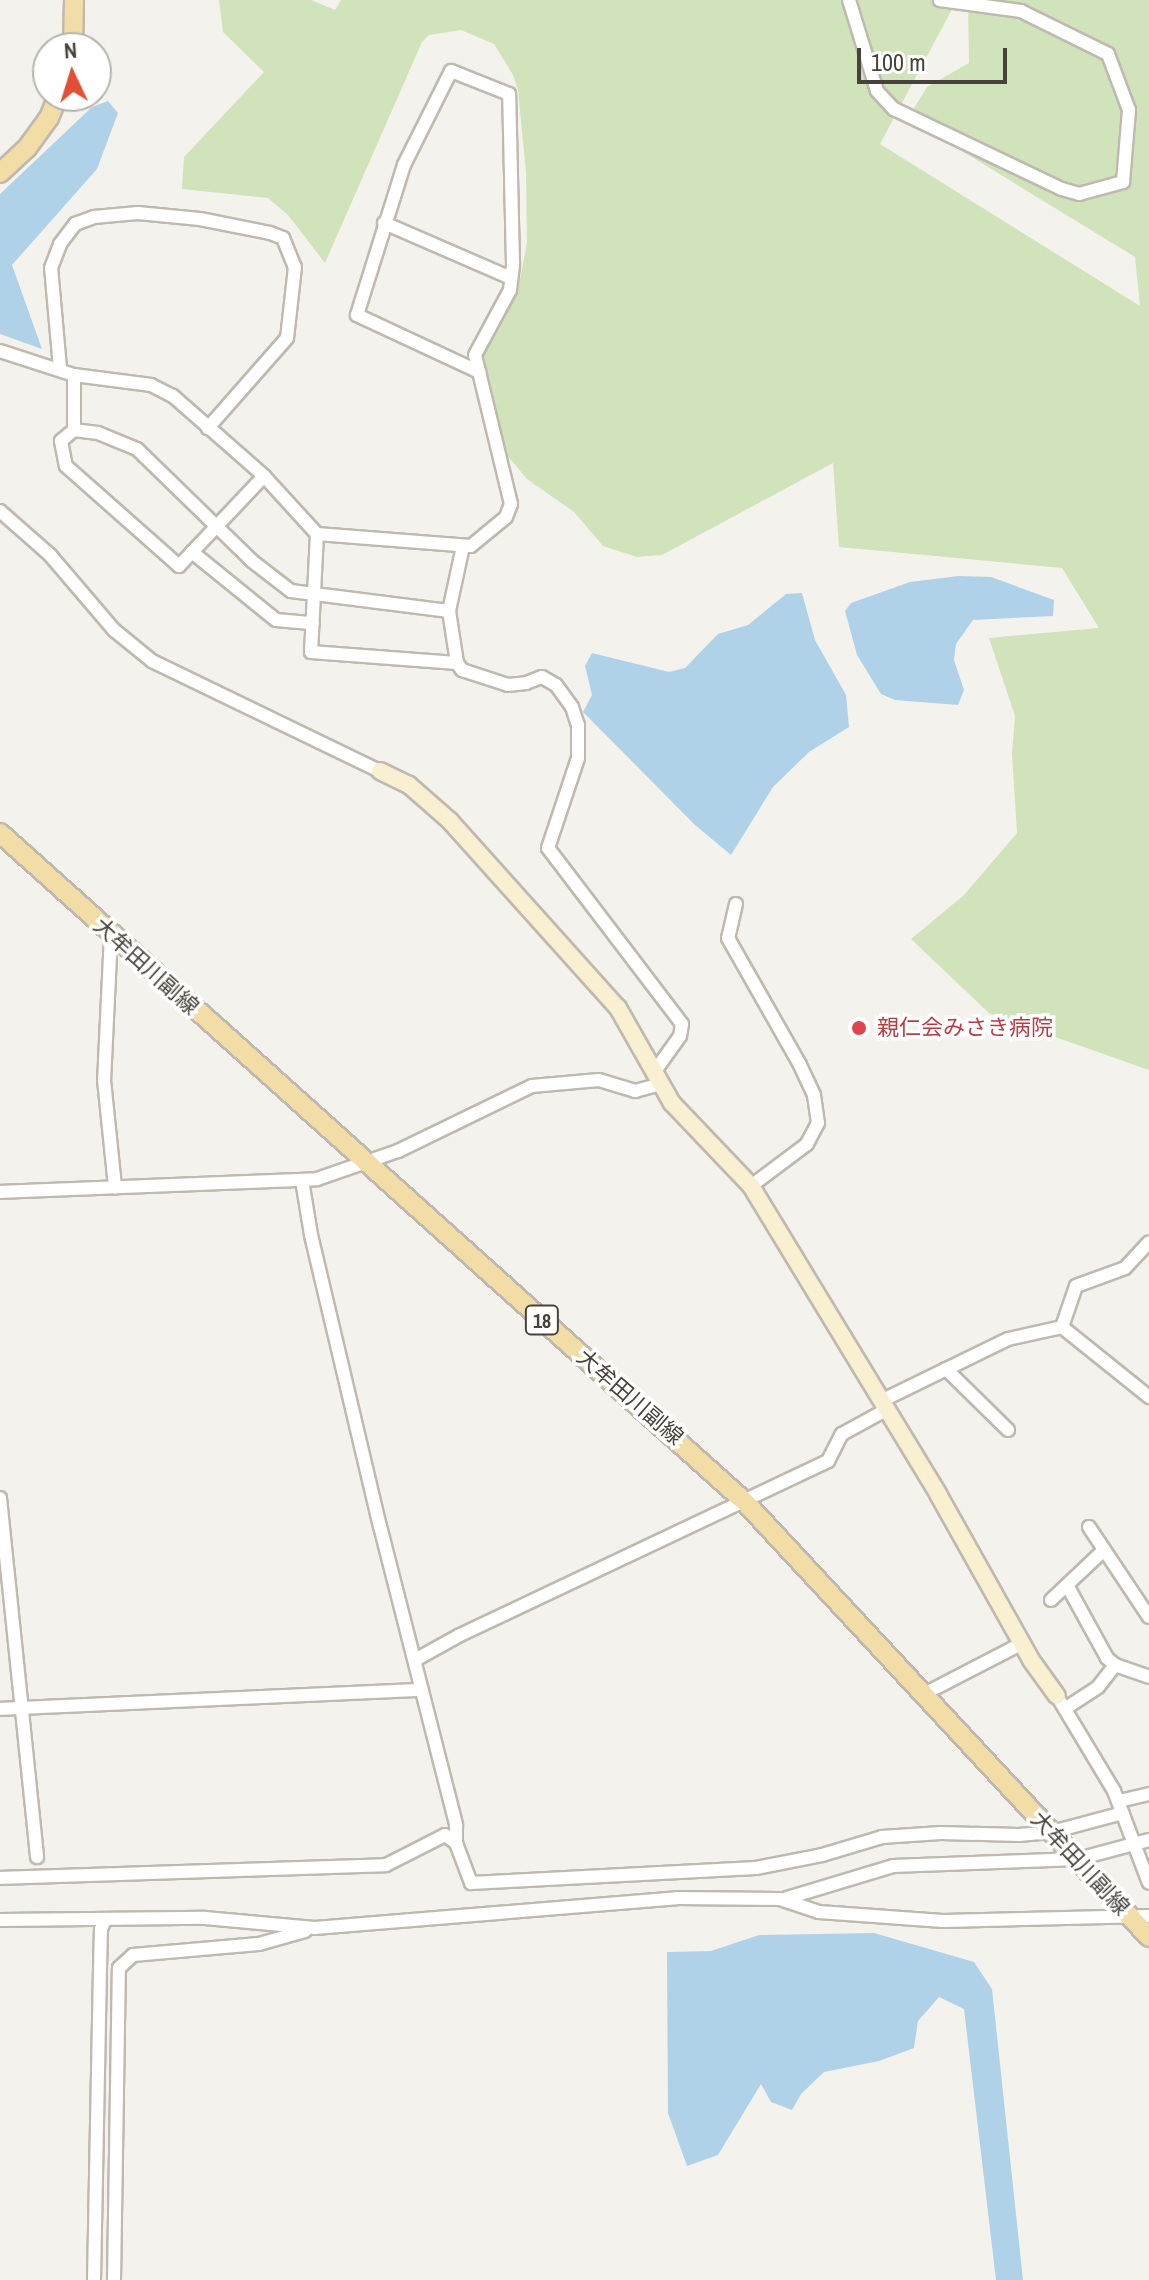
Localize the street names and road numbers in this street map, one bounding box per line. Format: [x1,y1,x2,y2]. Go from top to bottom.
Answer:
street label: 大牟田川副線 [88,912,204,1020]
road number: 18 [524,1304,560,1336]
street label: 大牟田川副線 [572,1344,688,1450]
street label: 大牟田川副線 [1025,1806,1135,1920]

